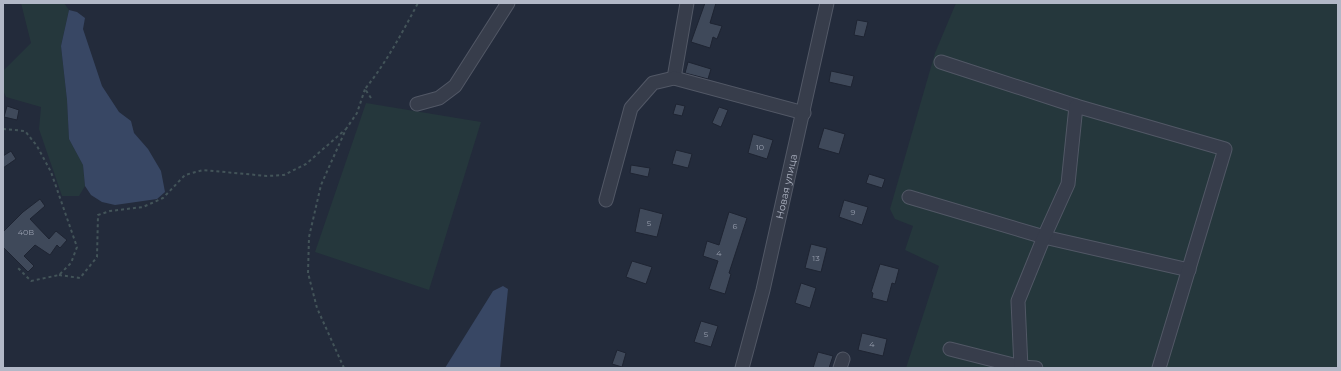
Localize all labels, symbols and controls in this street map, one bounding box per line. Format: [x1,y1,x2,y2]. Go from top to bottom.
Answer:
house number: 10 [756,142,764,152]
street label: Новая улица [773,152,800,220]
house number: 9 [851,207,856,217]
house number: 5 [647,218,652,228]
house number: 6 [733,221,738,231]
house number: 40В [18,227,34,237]
house number: 4 [716,248,722,258]
house number: 13 [812,253,820,263]
house number: 5 [704,329,709,339]
house number: 4 [869,339,875,349]

